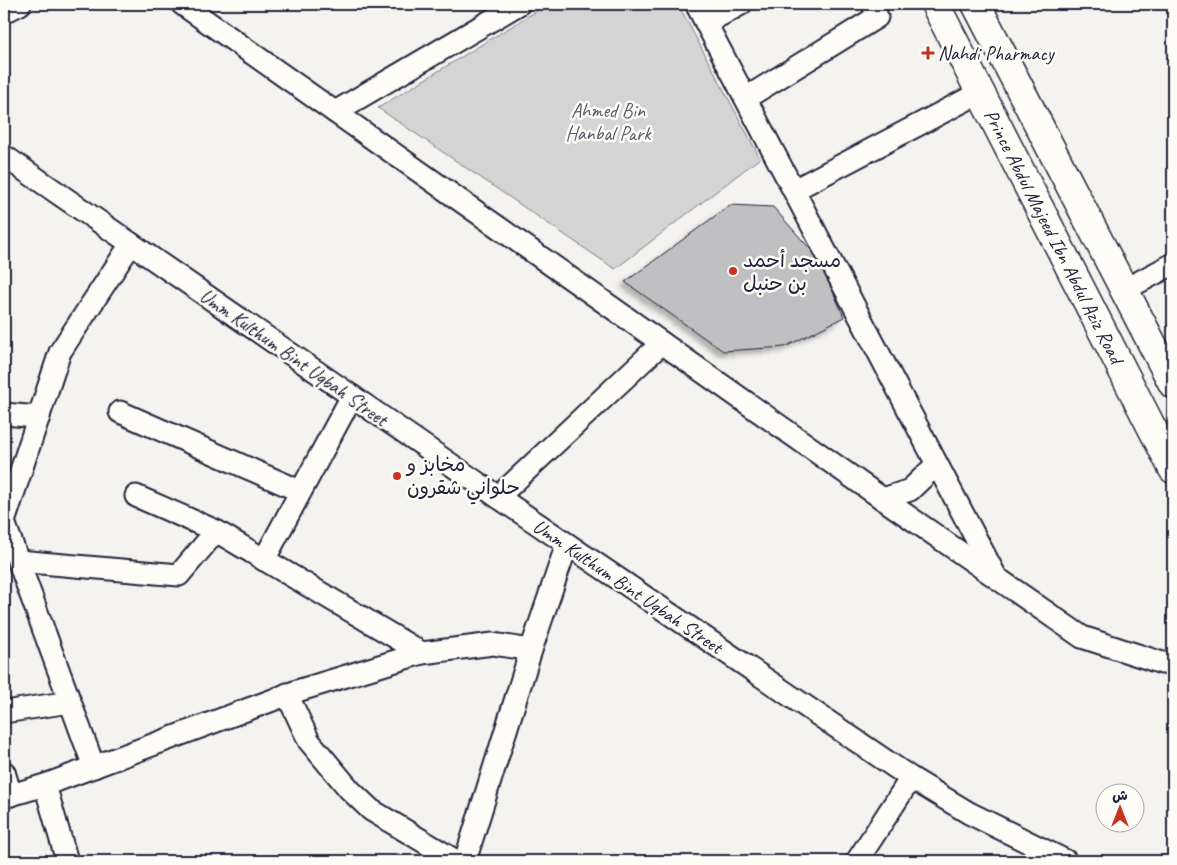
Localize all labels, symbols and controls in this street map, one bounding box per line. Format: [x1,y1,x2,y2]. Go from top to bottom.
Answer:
place label: Nahdi Pharmacy [938,41,1056,66]
marker: Nahdi Pharmacy [922,47,934,59]
park label: Ahmed Bin Hanbal Park [565,98,652,146]
street label: Prince Abdul Majeed Ibn Abdul Aziz Road [978,105,1130,370]
place label: مسجد أحمد بن حنبل [743,248,841,296]
marker: مسجد أحمد بن حنبل [727,265,739,277]
street label: Umm Kulthum Bint Uqbah Street [195,283,394,433]
place label: مخابز و حلواني شقرون [405,452,519,505]
marker: مخابز و حلواني شقرون [391,470,403,482]
street label: Umm Kulthum Bint Uqbah Street [528,514,729,661]
north arrow [1094,782,1144,832]
text: ش [1112,787,1128,804]

